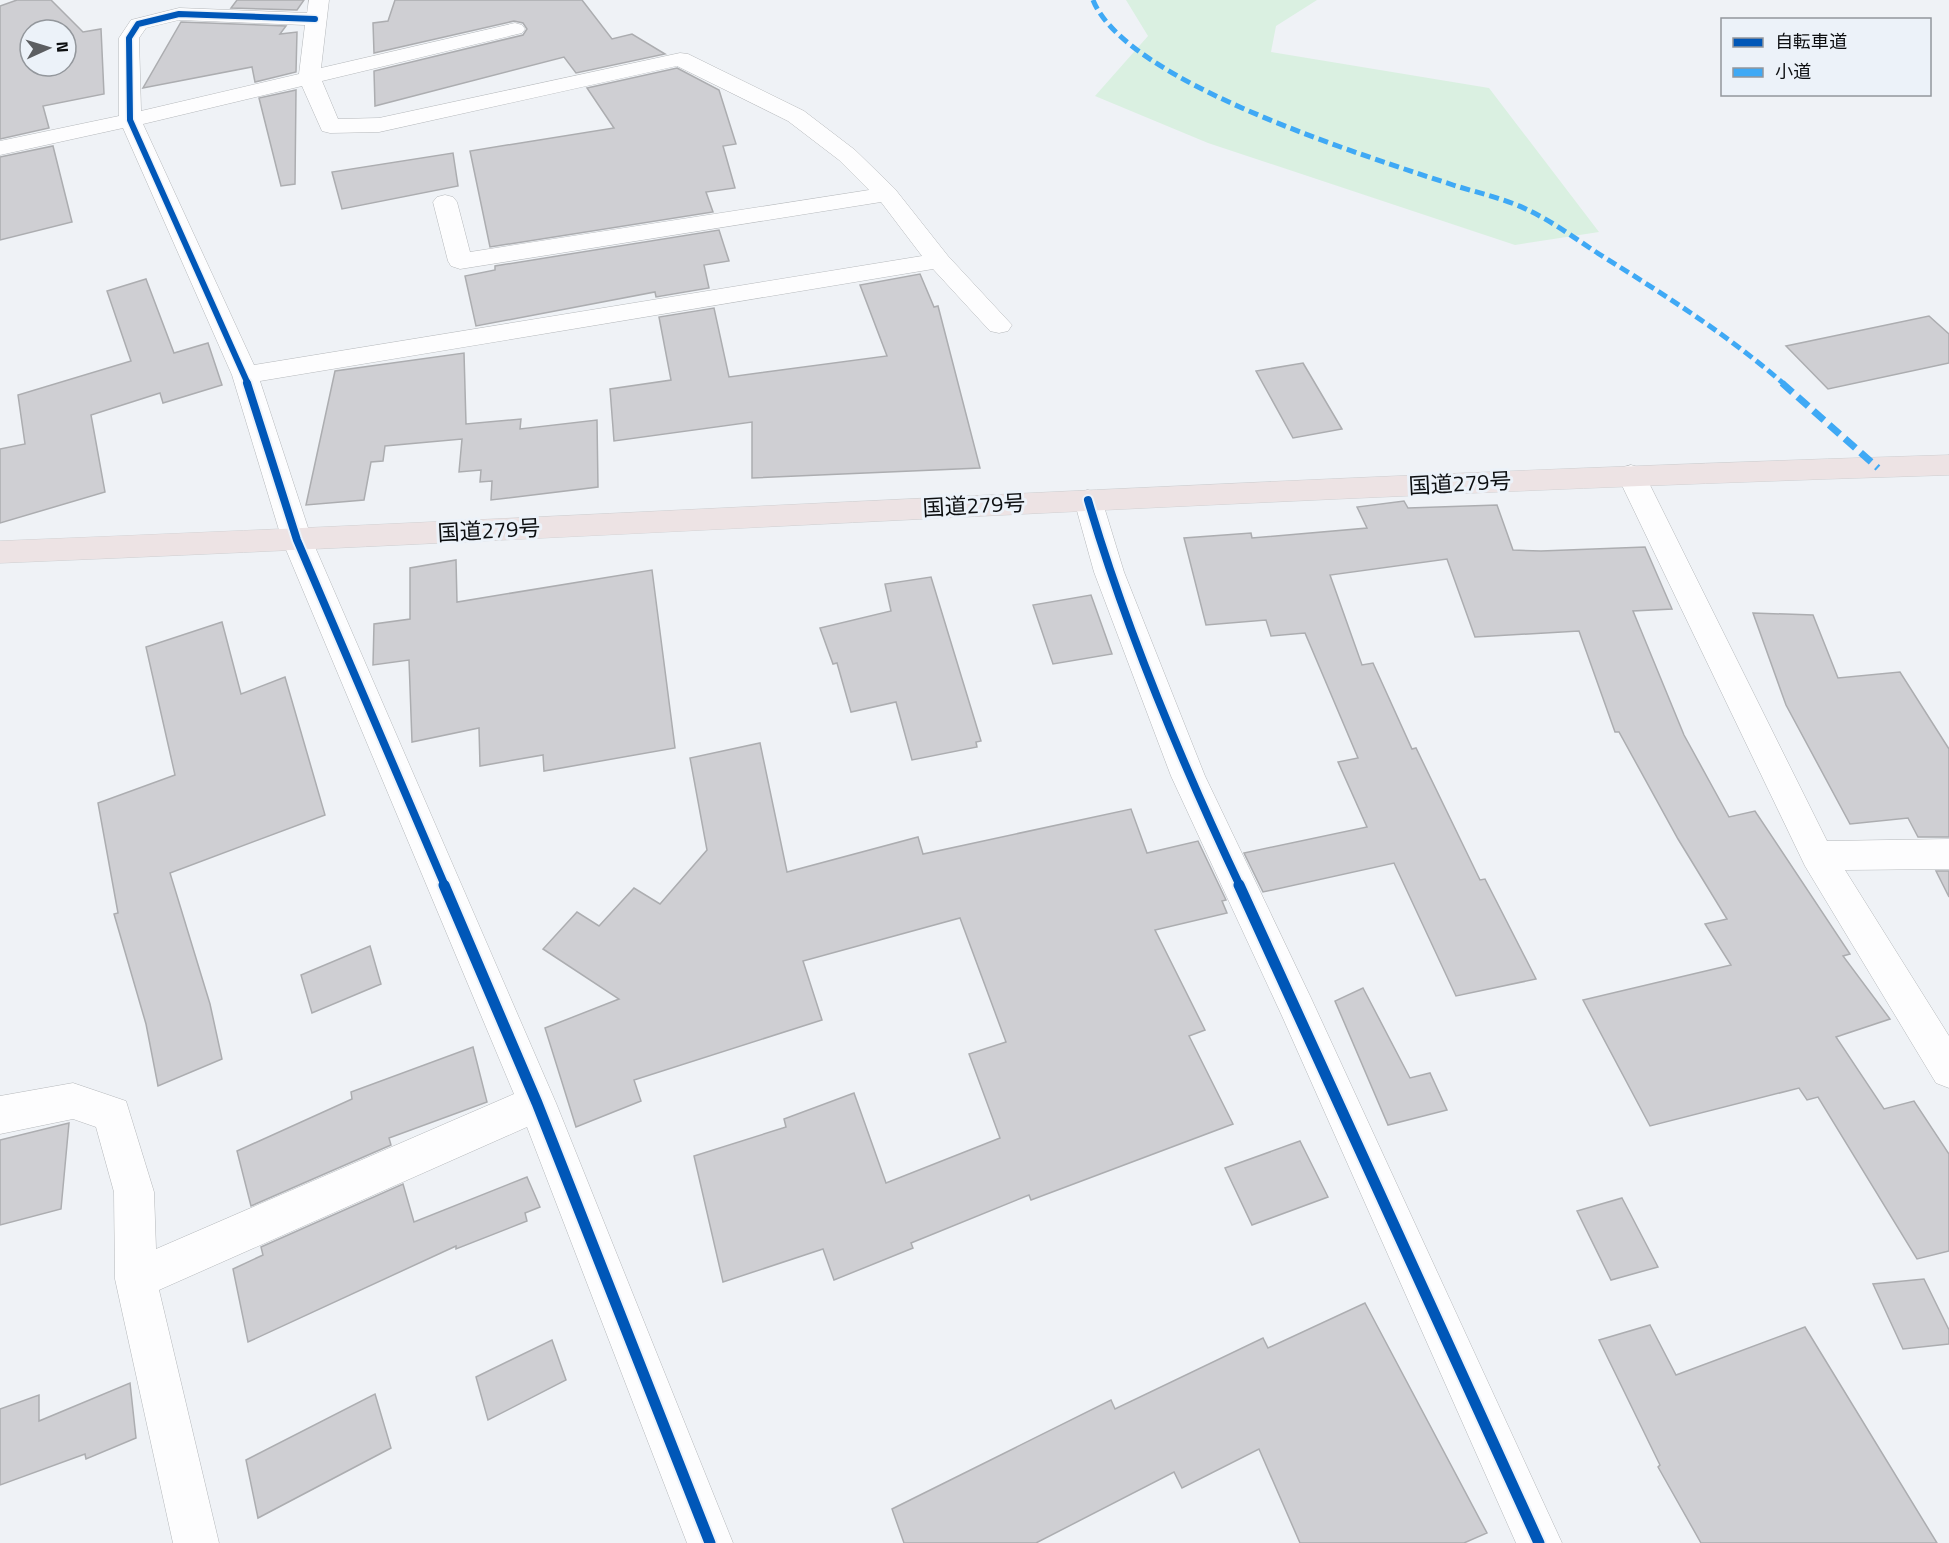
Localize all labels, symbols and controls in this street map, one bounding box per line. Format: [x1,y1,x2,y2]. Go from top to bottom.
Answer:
north arrow [18,18,78,78]
legend [1721,18,1931,96]
text: 自転車道 [1775,28,1847,55]
text: N [51,41,75,53]
text: 小道 [1775,58,1811,85]
street label: 国道279号 [1408,463,1512,503]
street label: 国道279号 [922,485,1026,525]
street label: 国道279号 [437,510,541,550]

